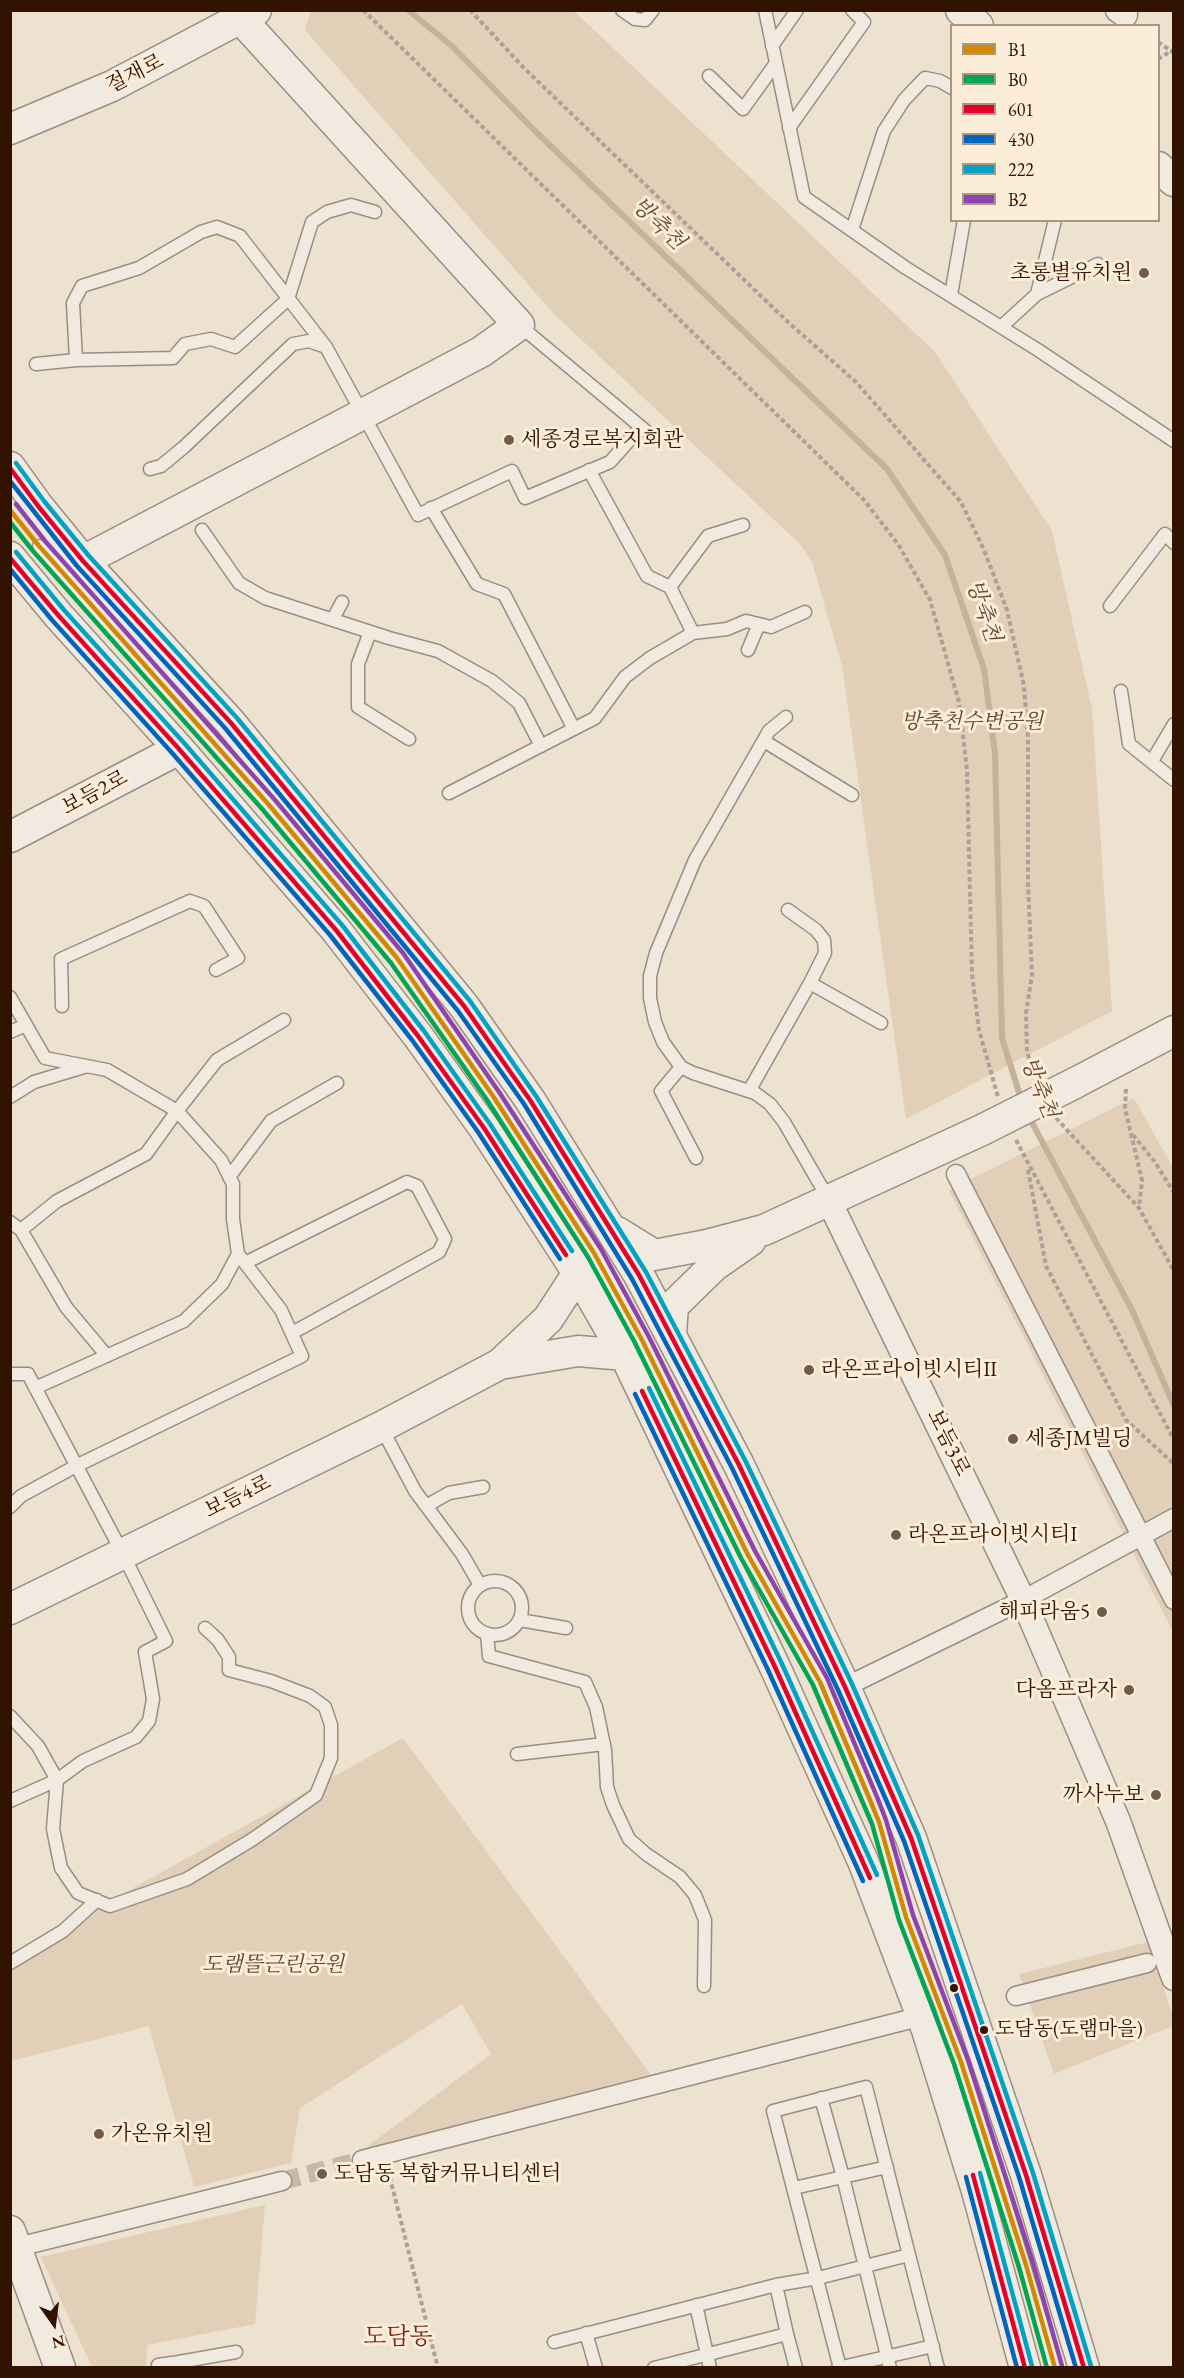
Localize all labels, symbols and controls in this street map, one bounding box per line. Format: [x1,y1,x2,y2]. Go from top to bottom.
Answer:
legend [950,24,1160,222]
text: B1 [1008,38,1027,61]
street label: 절재로 [102,49,168,99]
text: B0 [1008,68,1027,91]
text: 601 [1008,98,1034,121]
text: 430 [1008,128,1034,151]
text: 222 [1008,158,1034,181]
text: B2 [1008,188,1027,211]
water label: 방축천 [626,192,690,256]
place label: 초롱별유치원 [1010,260,1132,286]
marker: 초롱별유치원 [1137,266,1151,280]
place label: 세종경로복지회관 [521,427,683,453]
marker: 세종경로복지회관 [502,433,516,447]
water label: 방축천 [960,577,1006,645]
park label: 방축천수변공원 [901,709,1043,735]
street label: 보듬2로 [58,765,132,821]
water label: 방축천 [1015,1053,1063,1123]
place label: 라온프라이빗시티Ⅱ [821,1357,997,1383]
marker: 라온프라이빗시티Ⅱ [802,1363,816,1377]
street label: 보듬3로 [921,1406,975,1480]
place label: 세종JM빌딩 [1025,1426,1132,1452]
marker: 세종JM빌딩 [1006,1432,1020,1446]
street label: 보듬4로 [201,1470,275,1524]
place label: 라온프라이빗시티Ⅰ [908,1522,1077,1548]
marker: 라온프라이빗시티Ⅰ [889,1528,903,1542]
place label: 해피라움5 [999,1599,1090,1625]
marker: 해피라움5 [1095,1605,1109,1619]
place label: 다옴프라자 [1016,1677,1117,1703]
marker: 다옴프라자 [1122,1683,1136,1697]
place label: 까사누보 [1063,1782,1144,1808]
marker: 까사누보 [1149,1788,1163,1802]
park label: 도램뜰근린공원 [202,1952,344,1978]
unlabelled marker [948,1982,960,1994]
place label: 도담동(도램마을) [995,2018,1143,2042]
marker: 도담동(도램마을) [978,2024,990,2036]
place label: 가온유치원 [111,2121,212,2147]
marker: 가온유치원 [92,2127,106,2141]
place label: 도담동 복합커뮤니티센터 [334,2161,561,2187]
marker: 도담동 복합커뮤니티센터 [315,2167,329,2181]
north arrow [24,2294,84,2354]
district label: 도담동 [363,2323,433,2351]
text: N [50,2330,67,2354]

